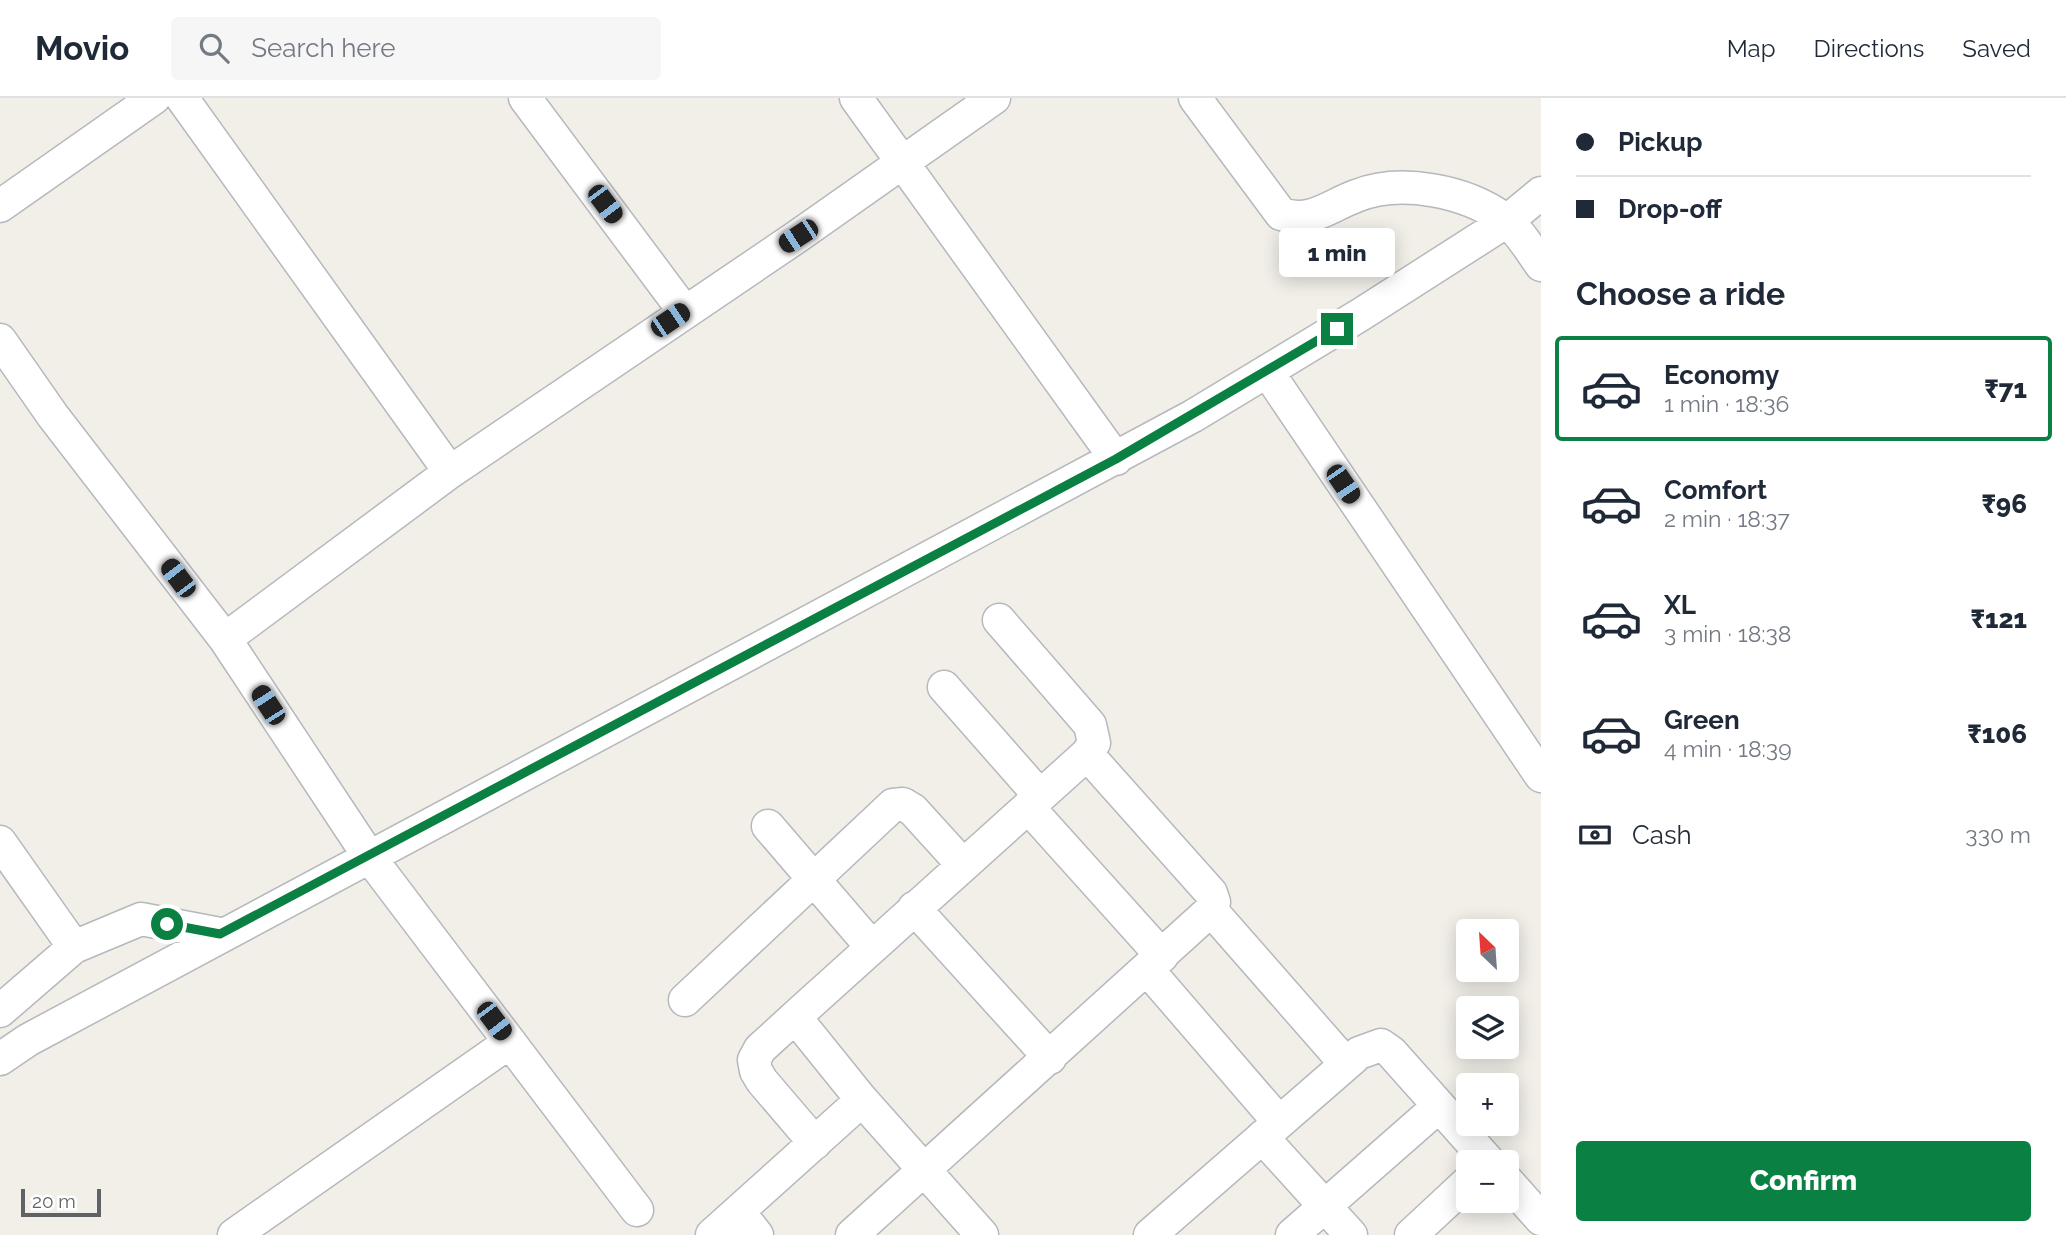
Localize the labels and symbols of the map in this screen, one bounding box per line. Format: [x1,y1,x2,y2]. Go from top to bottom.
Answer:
car [584,181,627,227]
car [775,216,822,256]
callout: 1 min [1279,228,1395,276]
car [647,300,694,340]
route end [1321,313,1353,345]
car [1323,461,1364,507]
car [157,555,200,601]
car [248,682,289,728]
route start [151,908,183,940]
north arrow [1456,919,1519,982]
car [473,998,516,1044]
scale bar [21,1186,102,1218]

